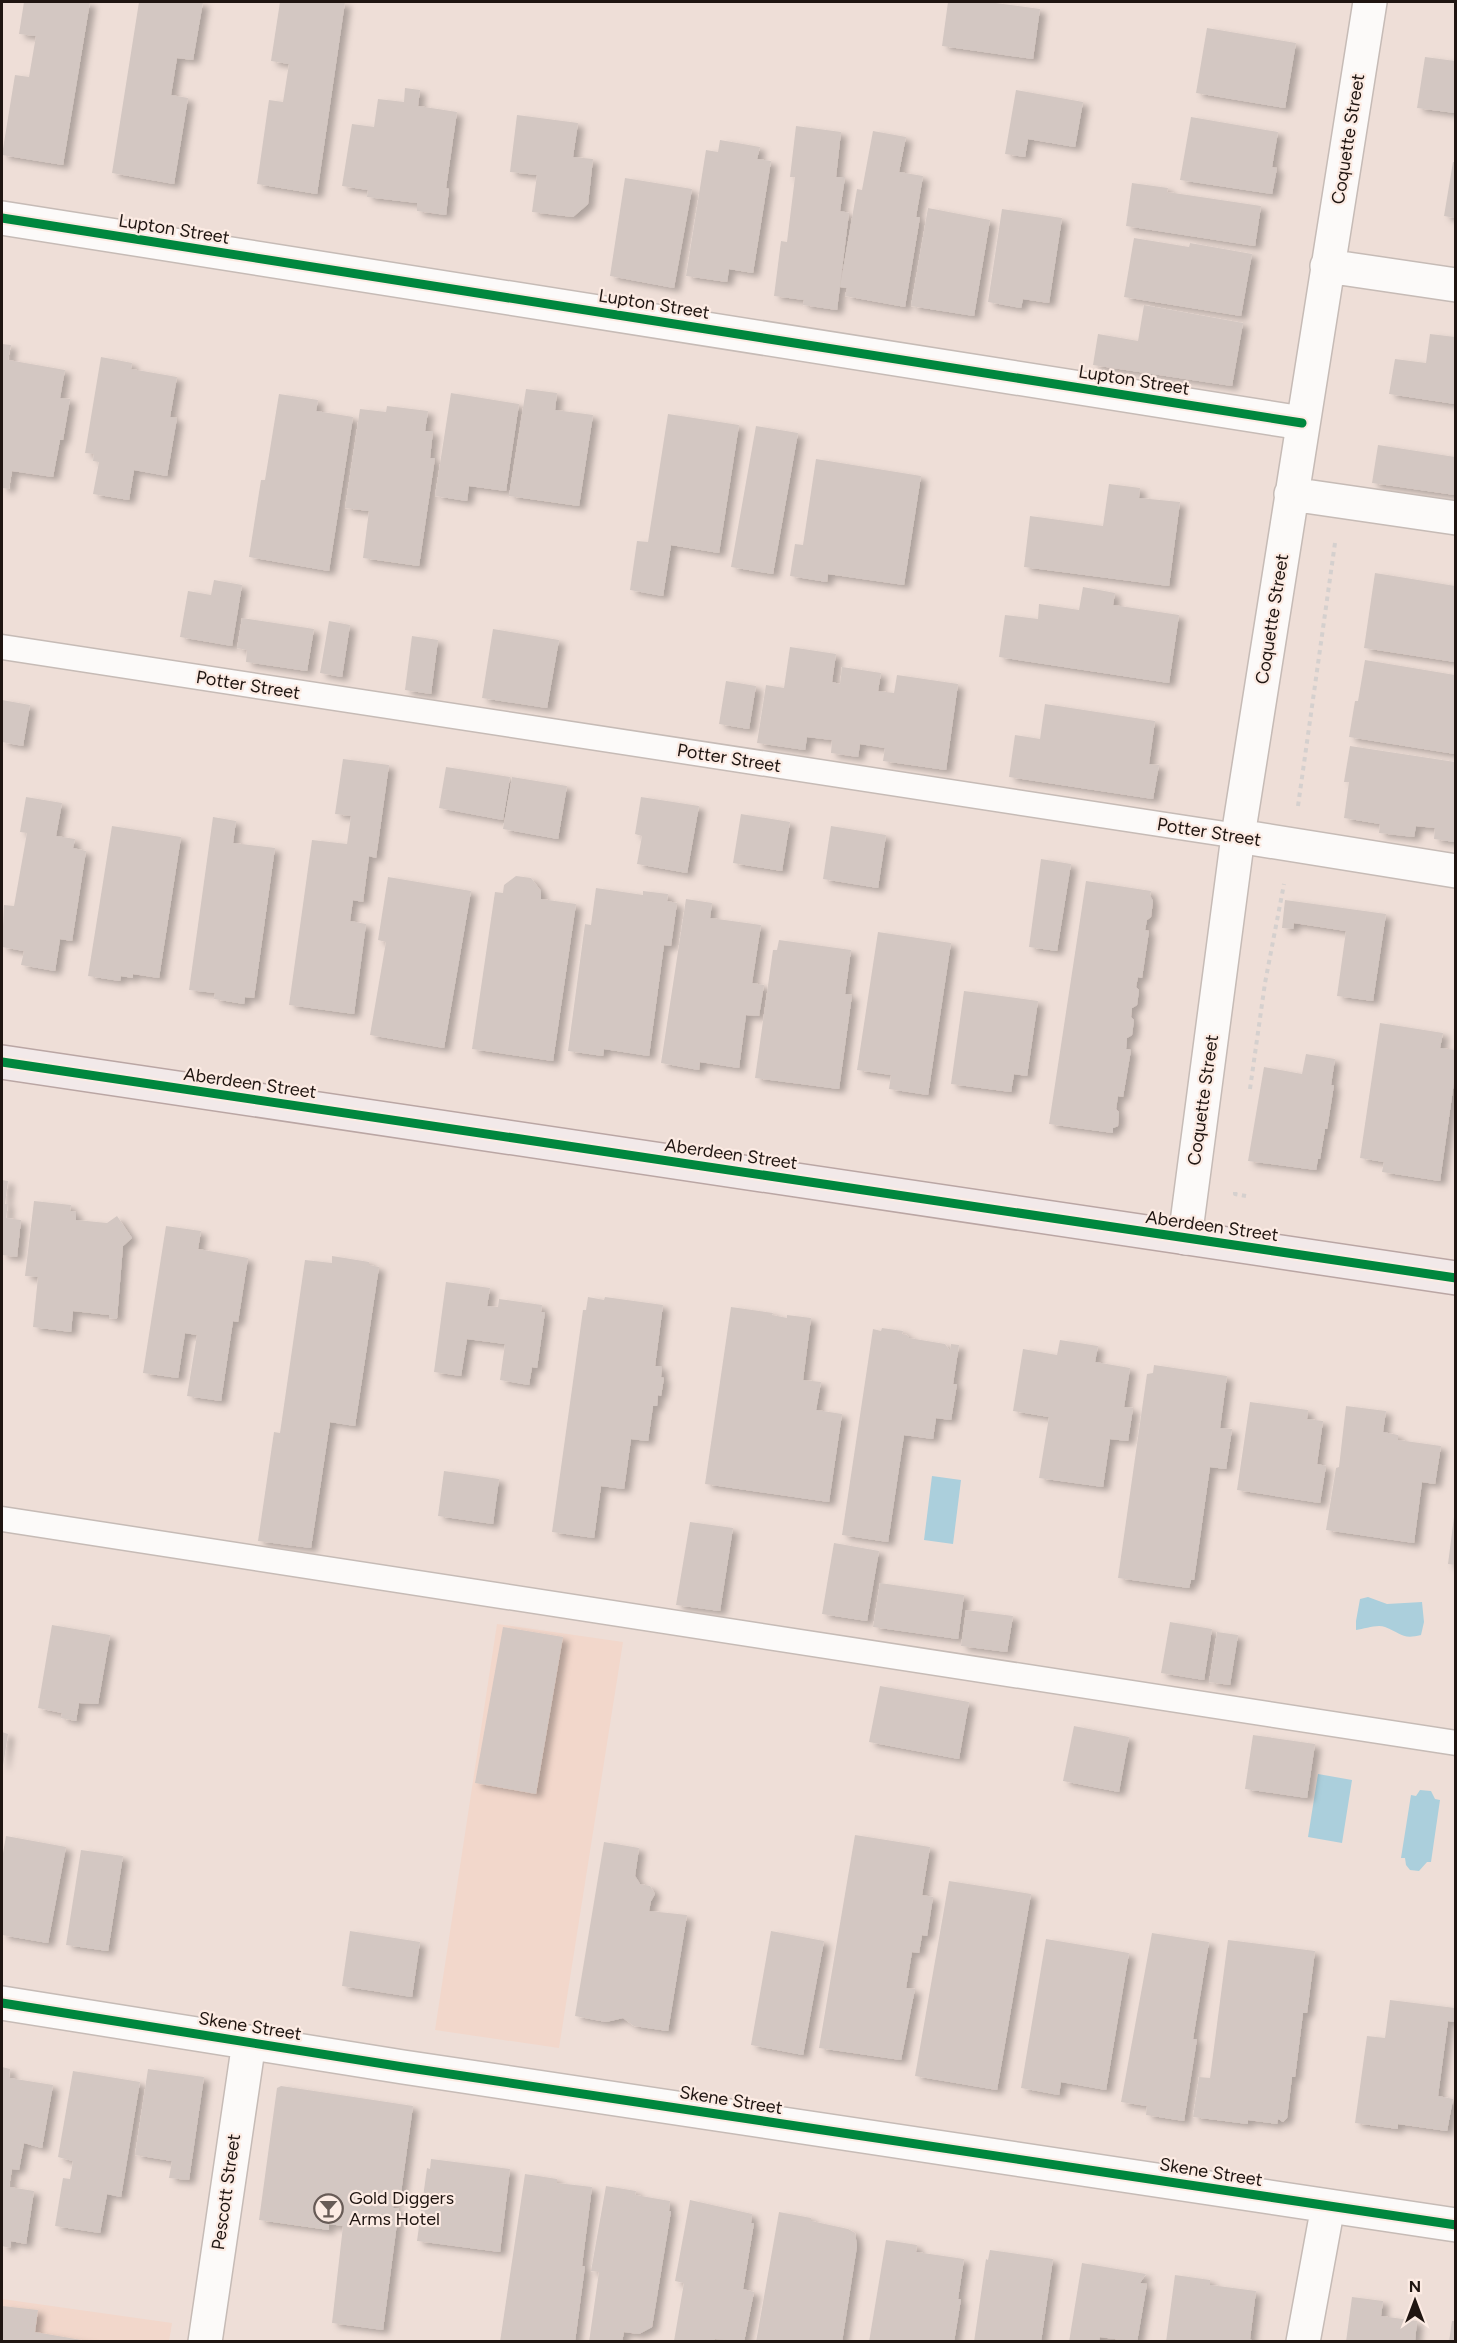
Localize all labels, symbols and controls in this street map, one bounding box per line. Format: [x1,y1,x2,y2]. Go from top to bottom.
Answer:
street label: Coquette Street [1327,72,1369,206]
street label: Lupton Street [117,209,231,249]
street label: Lupton Street [597,284,711,324]
street label: Lupton Street [1077,360,1191,400]
street label: Coquette Street [1251,552,1293,686]
street label: Potter Street [194,666,302,704]
street label: Potter Street [675,739,783,777]
street label: Potter Street [1155,813,1263,851]
street label: Coquette Street [1183,1033,1223,1167]
street label: Aberdeen Street [182,1063,318,1103]
street label: Aberdeen Street [663,1134,799,1174]
street label: Aberdeen Street [1144,1206,1280,1246]
street label: Skene Street [197,2007,303,2045]
street label: Skene Street [678,2081,784,2119]
street label: Pescott Street [207,2132,245,2252]
street label: Skene Street [1158,2153,1264,2191]
place label: Gold Diggers Arms Hotel [349,2187,454,2230]
bar icon: Gold Diggers Arms Hotel [312,2192,344,2224]
north arrow [1385,2271,1445,2331]
text: N [1409,2277,1421,2296]

